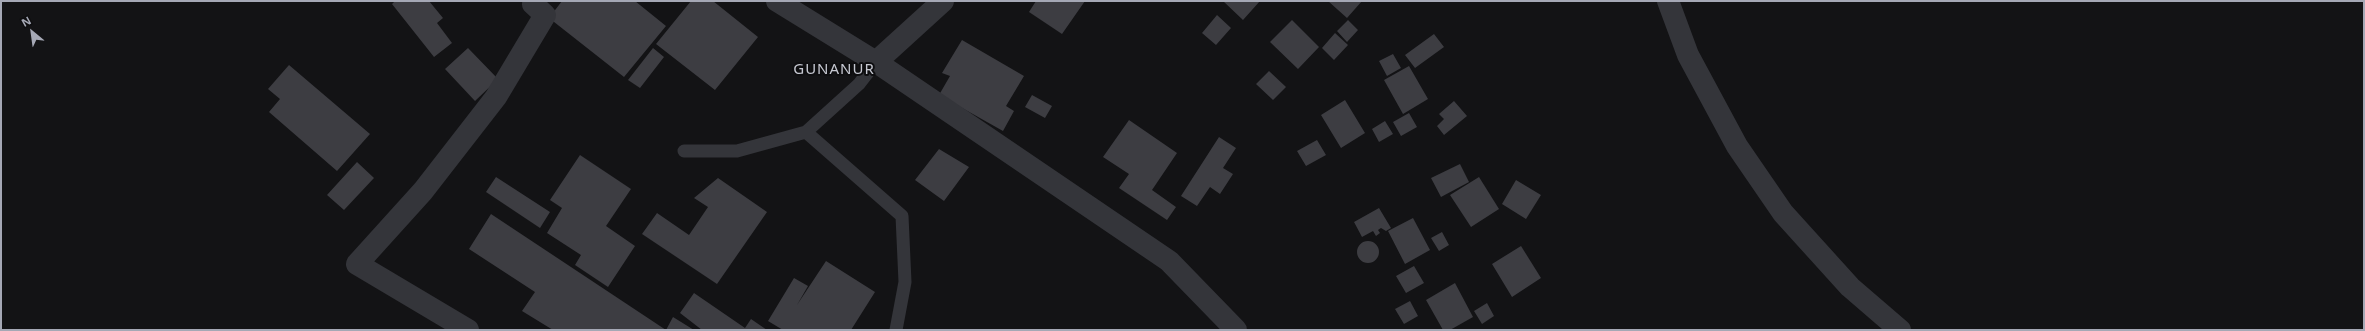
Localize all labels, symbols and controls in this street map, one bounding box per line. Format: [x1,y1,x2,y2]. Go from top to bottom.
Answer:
north arrow [12,12,52,52]
text: N [18,12,33,30]
district label: GUNANUR [793,61,875,79]

